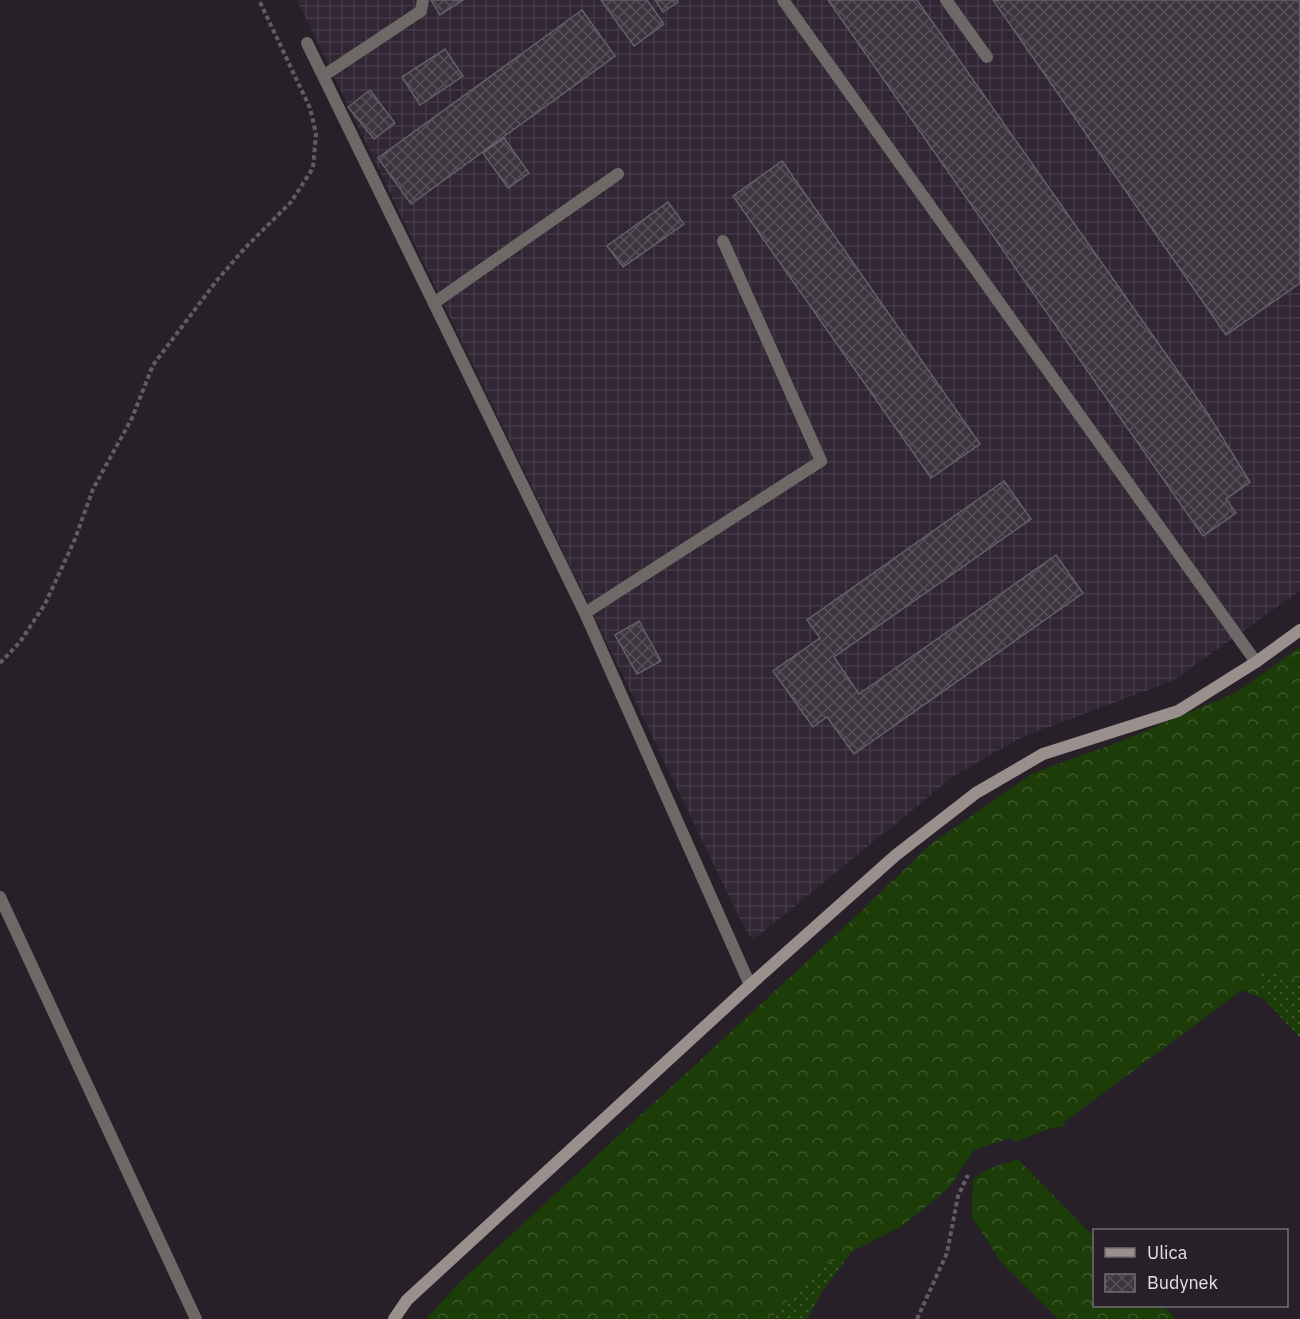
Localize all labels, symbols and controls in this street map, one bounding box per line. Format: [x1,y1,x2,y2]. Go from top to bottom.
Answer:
legend [1093,1229,1288,1307]
text: Ulica [1147,1241,1188,1264]
text: Budynek [1147,1271,1219,1294]

